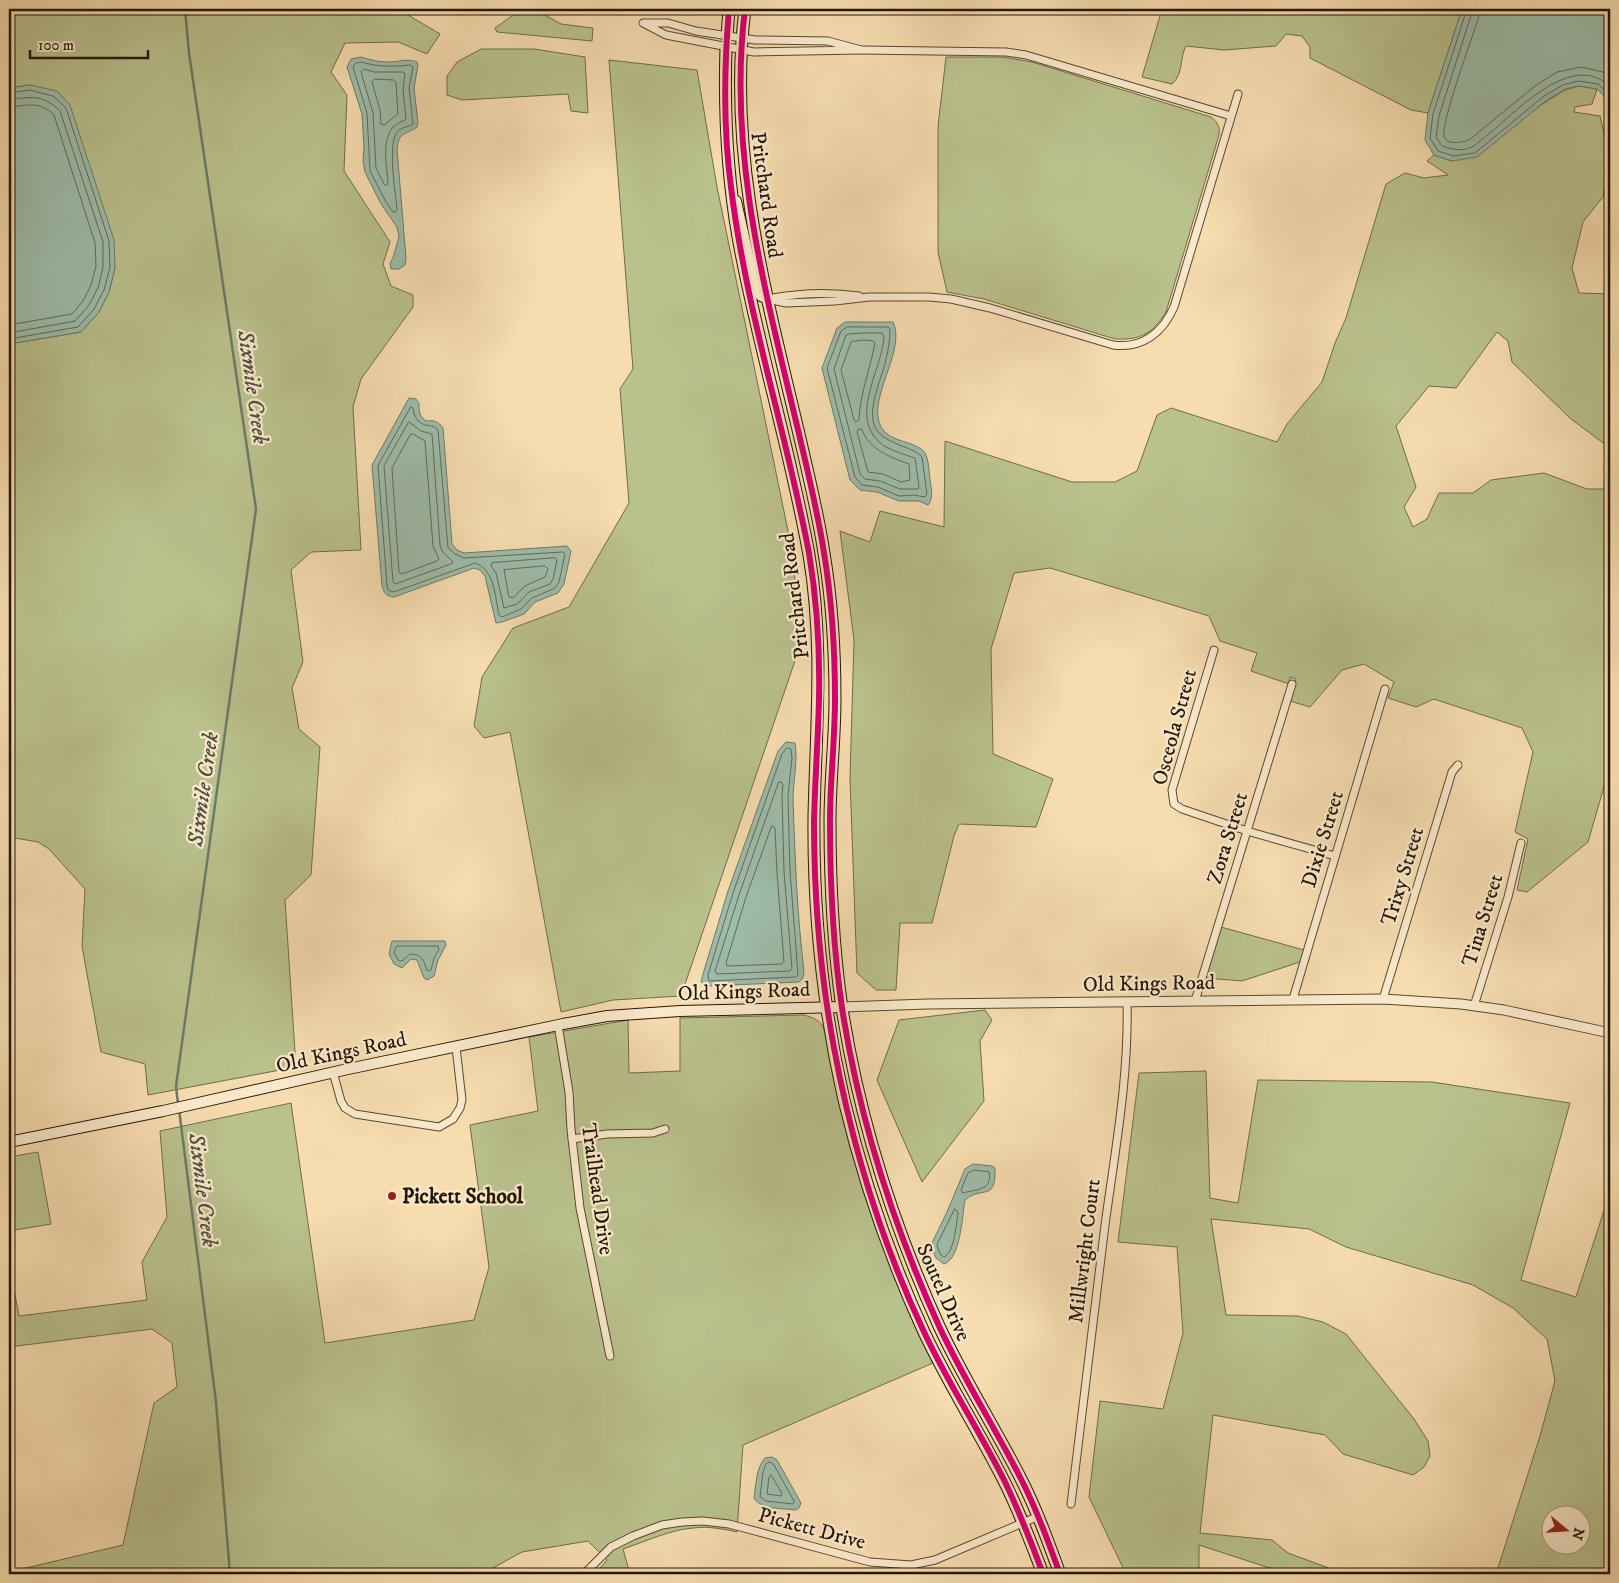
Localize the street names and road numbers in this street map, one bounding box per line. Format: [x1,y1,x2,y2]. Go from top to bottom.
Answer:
street label: Pritchard Road [744,130,788,260]
street label: Pritchard Road [774,531,816,661]
street label: Osceola Street [1147,666,1203,788]
street label: Dixie Street [1296,788,1350,891]
street label: Zora Street [1202,789,1254,887]
street label: Trixy Street [1376,824,1430,929]
street label: Tina Street [1457,871,1509,970]
street label: Old Kings Road [1083,970,1216,998]
street label: Old Kings Road [677,977,811,1007]
street label: Old Kings Road [274,1026,409,1079]
street label: Trailhead Drive [575,1122,619,1257]
street label: Millwright Court [1063,1177,1107,1325]
street label: Soutel Drive [910,1239,976,1346]
street label: Pickett Drive [755,1502,869,1556]

